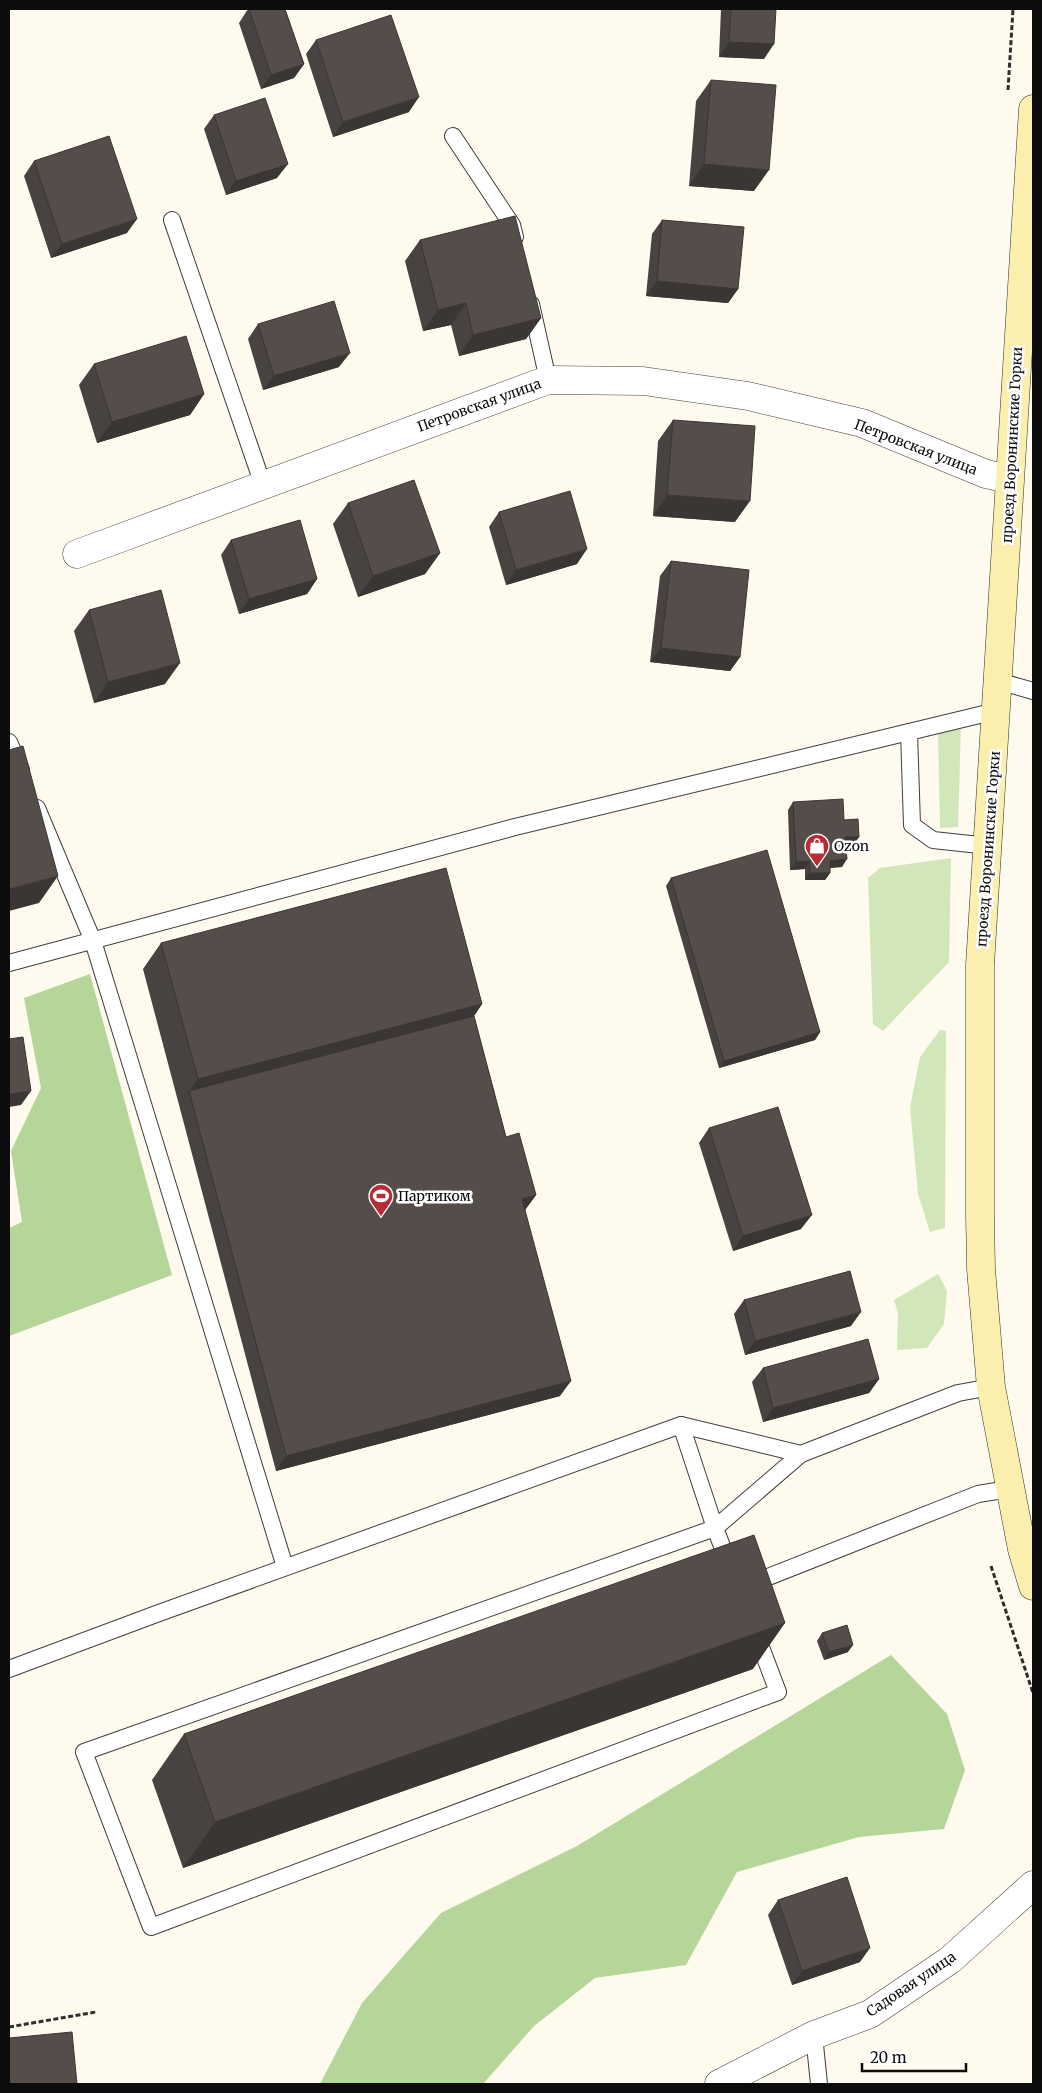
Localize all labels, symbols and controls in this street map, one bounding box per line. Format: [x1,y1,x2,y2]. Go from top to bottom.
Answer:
street label: проезд Воронинские Горки [998,346,1026,544]
street label: Петровская улица [415,374,544,436]
street label: Петровская улица [852,415,981,479]
street label: проезд Воронинские Горки [972,750,1004,948]
shop icon: Ozon [804,833,830,867]
place label: Ozon [834,837,869,855]
sports icon: Партиком [368,1183,394,1217]
place label: Партиком [398,1187,472,1205]
street label: Садовая улица [863,1947,960,2021]
scale bar [862,2040,966,2072]
text: 20 m [870,2048,907,2067]

